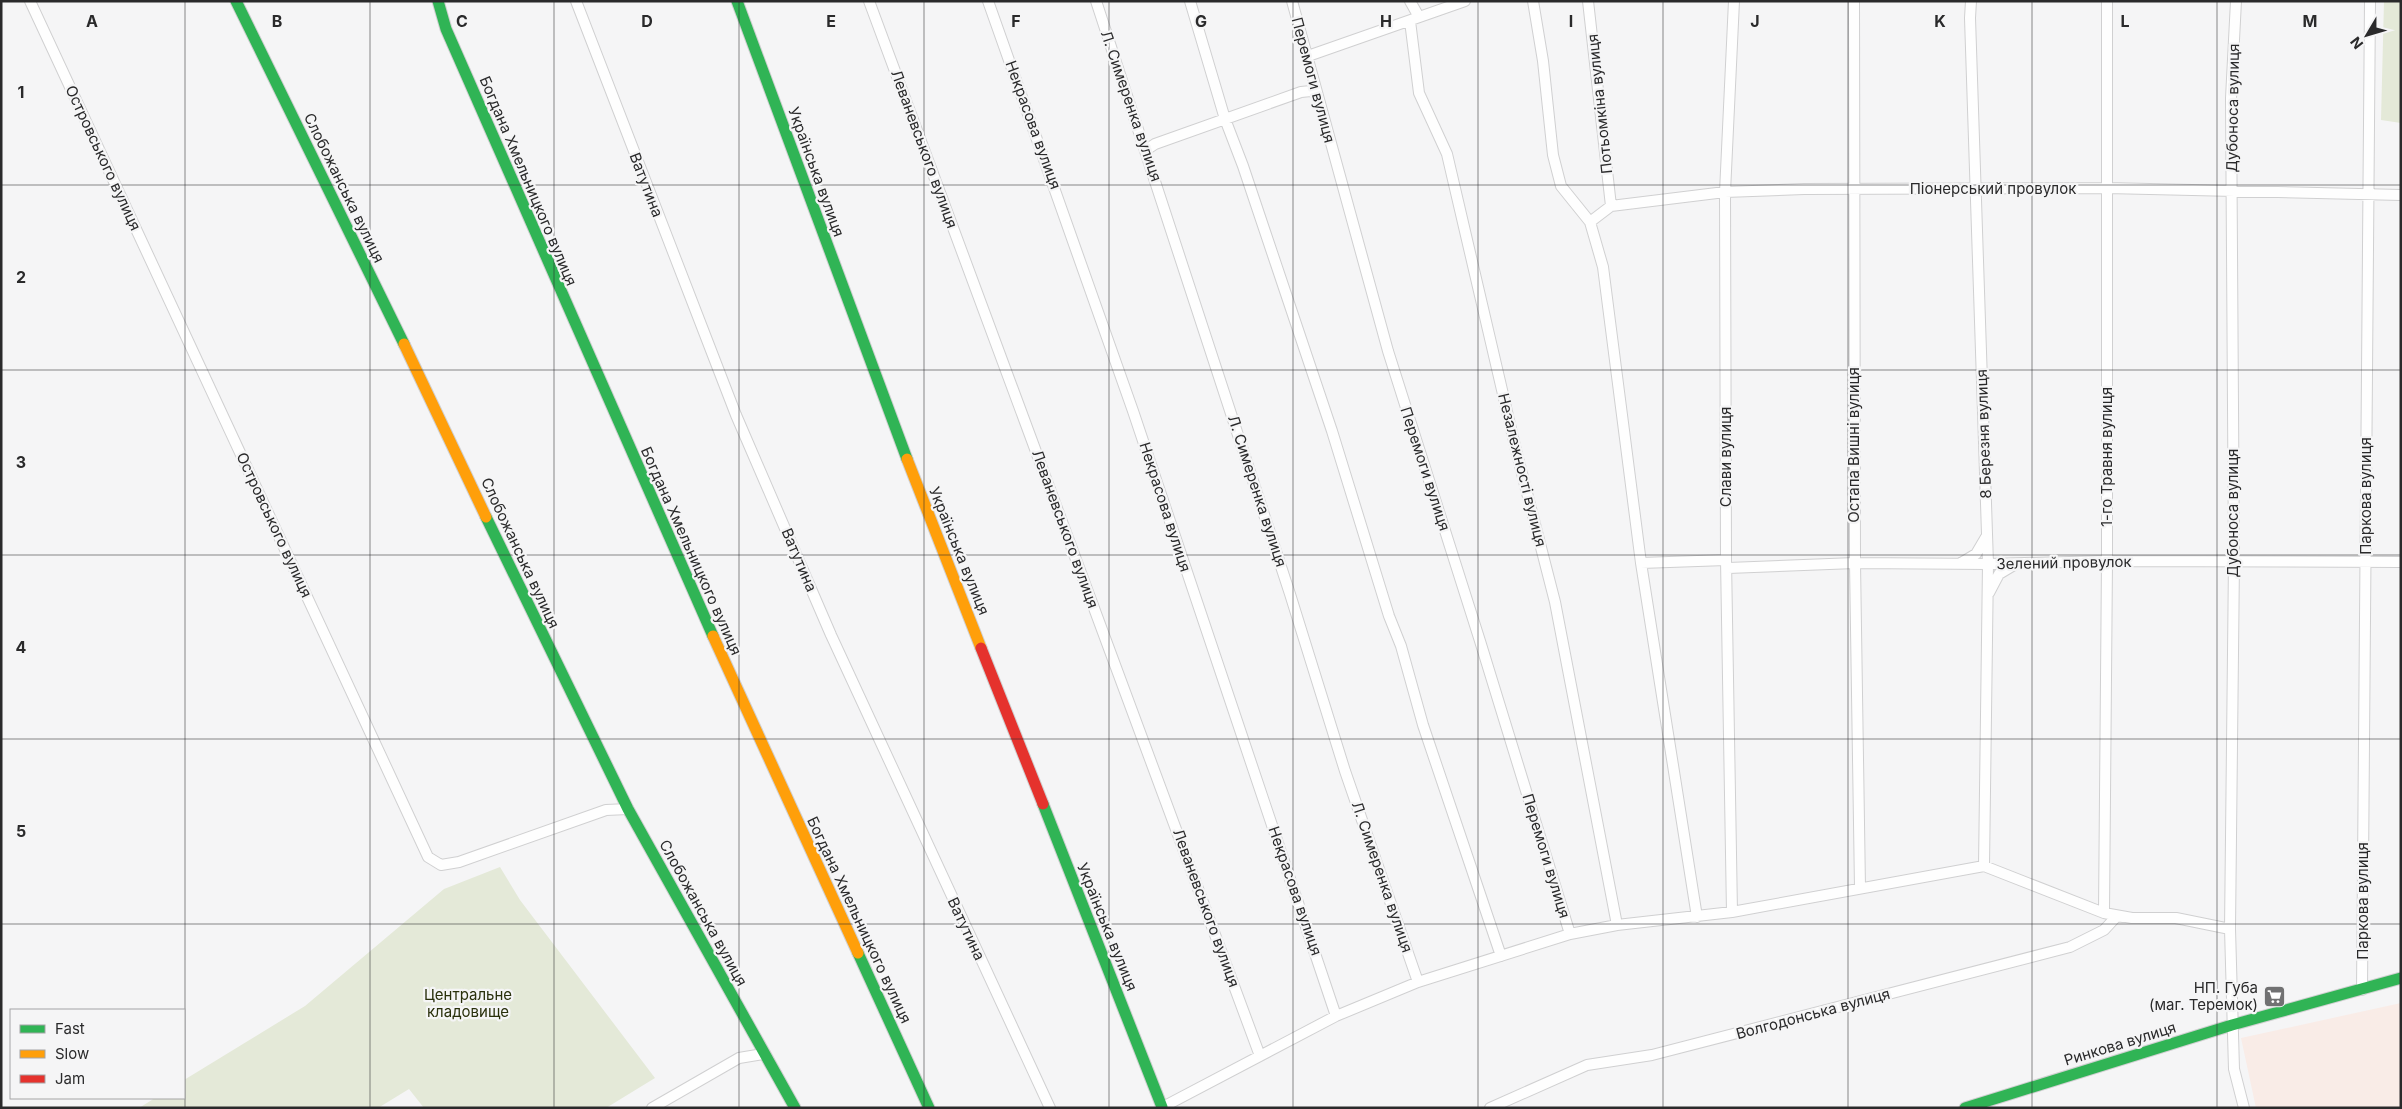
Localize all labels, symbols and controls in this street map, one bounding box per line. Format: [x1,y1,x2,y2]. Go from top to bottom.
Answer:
north arrow [2342,10,2392,60]
text: A [86,11,98,31]
text: B [272,11,282,31]
text: C [456,11,468,31]
text: D [641,11,653,31]
text: E [826,11,836,31]
text: F [1011,11,1021,31]
text: G [1195,11,1207,31]
text: H [1380,11,1392,31]
text: I [1569,11,1573,31]
text: J [1750,11,1760,31]
text: K [1934,11,1946,31]
text: L [2120,11,2130,31]
text: M [2303,11,2317,31]
street label: Перемоги вулиця [1288,15,1339,145]
street label: Л. Симеренка вулиця [1097,28,1166,184]
street label: Потьомкіна вулиця [1583,33,1616,175]
text: N [2346,34,2366,53]
street label: Дубоноса вулиця [2222,43,2243,173]
street label: Некрасова вулиця [1001,58,1066,192]
street label: Леваневського вулиця [887,67,962,231]
street label: Богдана Хмельницкого вулиця [476,73,581,289]
text: 1 [18,82,24,102]
street label: Островського вулиця [61,82,145,233]
street label: Українська вулиця [784,104,849,239]
street label: Слобожанська вулиця [300,110,389,266]
street label: Ватутина [626,150,667,220]
street label: Піонерський провулок [1910,179,2076,198]
text: 2 [16,267,26,287]
street label: Остапа Вишні вулиця [1844,367,1863,523]
street label: 8 Березня вулиця [1972,369,1995,499]
street label: 1-го Травня вулиця [2097,387,2116,527]
street label: Незалежності вулиця [1494,391,1551,549]
street label: Перемоги вулиця [1396,404,1454,533]
street label: Слави вулиця [1716,407,1735,507]
street label: Л. Симеренка вулиця [1224,413,1291,569]
street label: Паркова вулиця [2356,437,2375,555]
street label: Некрасова вулиця [1136,439,1195,574]
street label: Богдана Хмельницкого вулиця [637,444,746,658]
street label: Леваневського вулиця [1028,447,1103,611]
street label: Островського вулиця [232,449,316,600]
street label: Дубоноса вулиця [2223,449,2242,577]
text: 3 [16,452,26,472]
street label: Слобожанська вулиця [477,474,564,631]
street label: Українська вулиця [925,484,994,618]
street label: Ватутина [778,525,821,595]
street label: Зелений провулок [1996,552,2132,573]
text: 4 [16,637,27,657]
street label: Перемоги вулиця [1519,791,1574,920]
street label: Л. Симеренка вулиця [1348,799,1417,955]
street label: Богдана Хмельницкого вулиця [803,813,916,1026]
text: 5 [16,821,26,841]
street label: Некрасова вулиця [1264,824,1327,958]
street label: Леваневського вулиця [1169,826,1244,990]
street label: Слобожанська вулиця [655,836,752,989]
street label: Паркова вулиця [2353,842,2372,960]
street label: Українська вулиця [1073,860,1142,994]
street label: Ватутина [944,894,989,963]
place label: НП. Губа (маг. Теремок) [2149,978,2258,1014]
street label: Волгодонська вулиця [1734,984,1892,1043]
park label: Центральне кладовище [424,985,512,1021]
supermarket icon: НП. Губа (маг. Теремок) [2262,985,2286,1009]
legend [10,1009,185,1099]
street label: Ринкова вулиця [2062,1017,2178,1070]
text: Fast [55,1019,85,1038]
text: Slow [55,1044,89,1063]
text: Jam [55,1069,85,1088]

